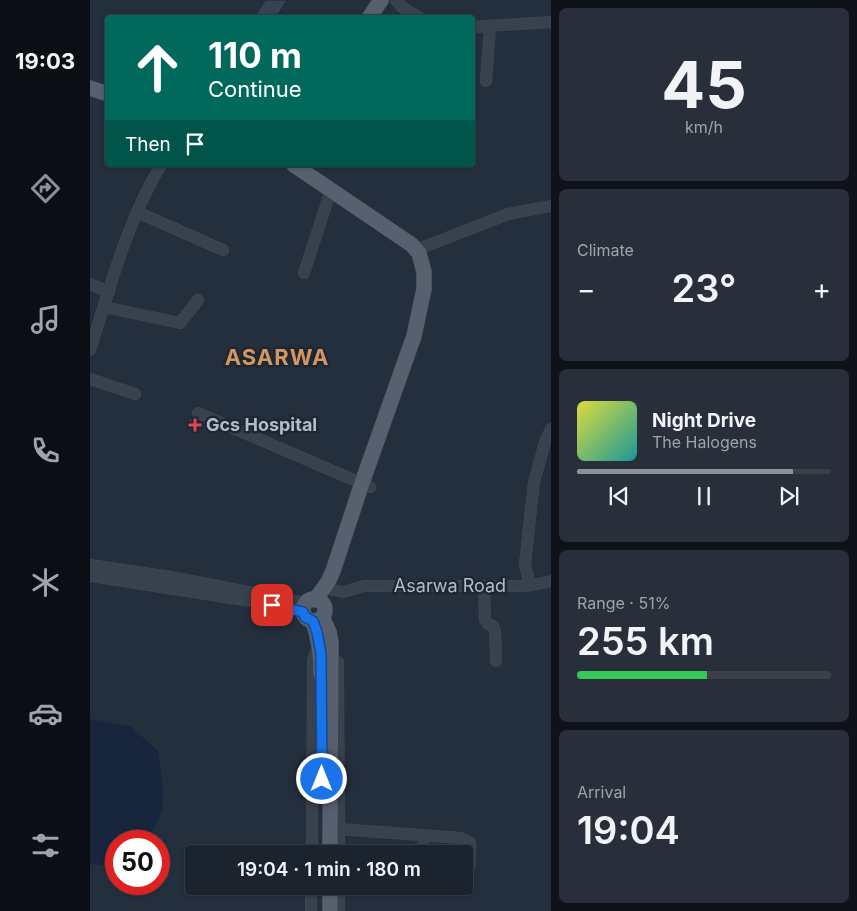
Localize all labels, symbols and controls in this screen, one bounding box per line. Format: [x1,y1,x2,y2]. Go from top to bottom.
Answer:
text: 110 m [208,34,302,76]
icon: ahead [125,35,190,100]
text: 45 [661,45,747,124]
text: 19:03 [15,48,75,74]
text: Continue [208,76,302,102]
text: km/h [685,117,723,137]
icon: arrive [181,130,209,158]
text: Then [125,133,171,156]
icon: directions [28,171,63,206]
text: Climate [577,240,634,260]
text: 23° [672,265,736,311]
text: − [577,272,596,306]
text: + [812,272,831,306]
icon: music [28,302,63,337]
district label: ASARWA [225,344,329,370]
text: Night Drive [652,409,756,432]
place label: Gcs Hospital [206,414,317,435]
marker: Gcs Hospital [188,418,202,432]
text: The Halogens [652,432,757,452]
icon: phone [28,433,63,468]
icon: previous [605,482,633,510]
icon: pause [690,482,718,510]
icon: next [775,482,803,510]
icon: climate [28,565,63,600]
street label: Asarwa Road [394,575,506,596]
pin [251,584,293,626]
icon: arrive [258,591,286,619]
text: Range · 51% [577,593,670,613]
text: 255 km [577,618,714,664]
icon: car [28,696,63,731]
position arrow [295,752,347,804]
text: Arrival [577,782,626,802]
text: 19:04 [577,807,680,853]
icon: filters [28,828,63,863]
speed limit sign: 50 [105,830,170,895]
text: 19:04 · 1 min · 180 m [237,858,421,881]

